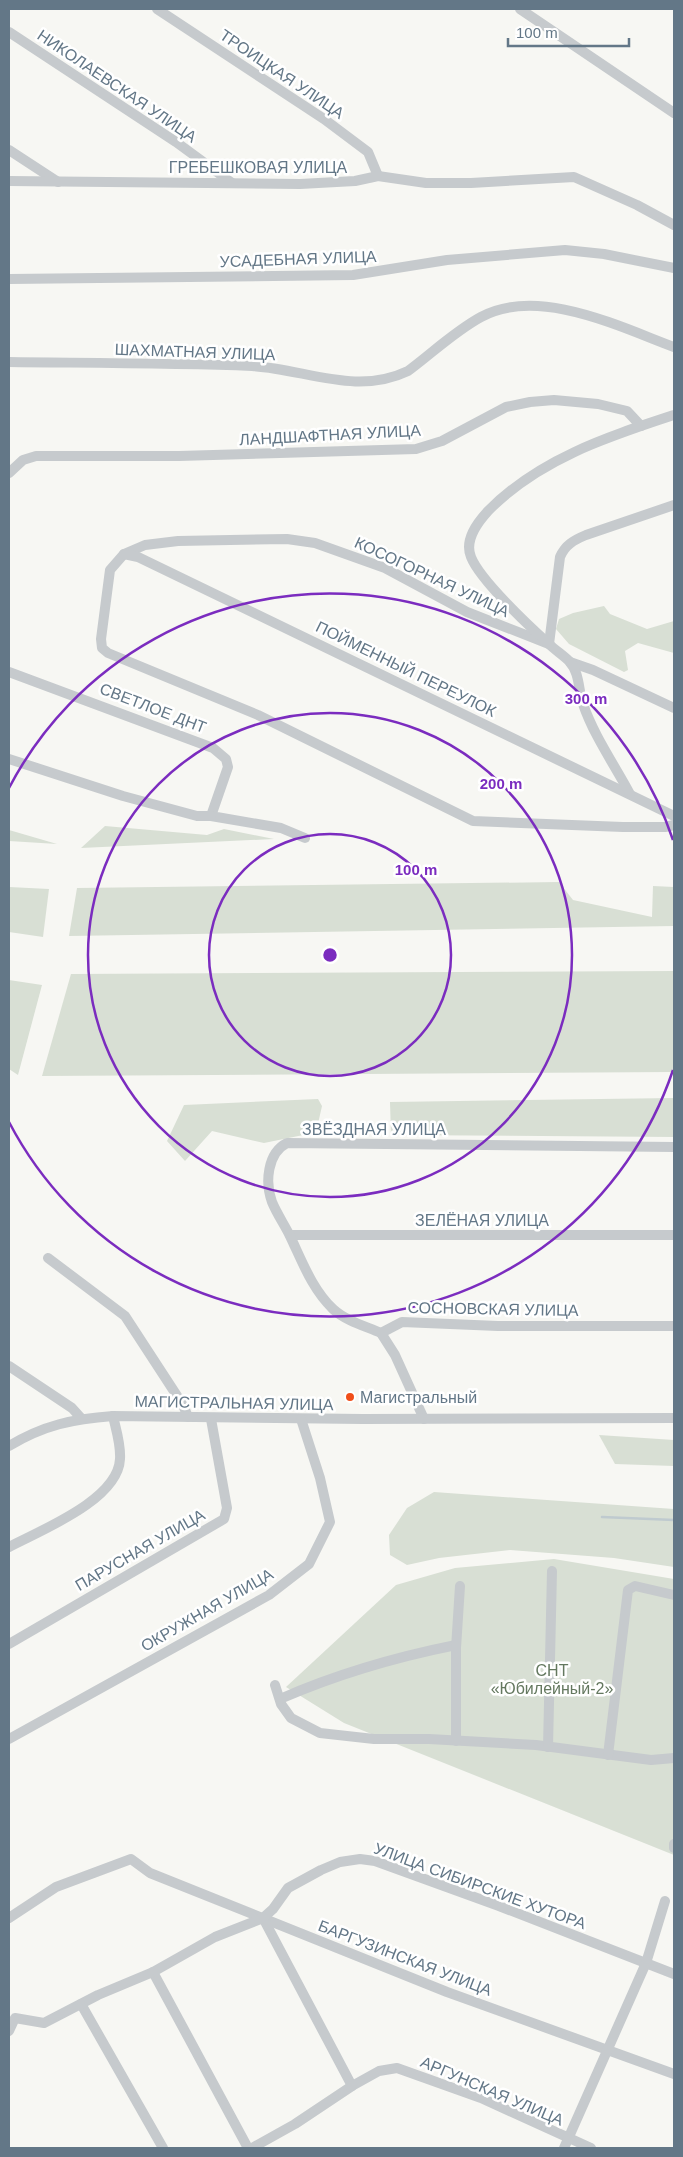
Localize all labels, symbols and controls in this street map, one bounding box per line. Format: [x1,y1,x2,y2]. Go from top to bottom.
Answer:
scale bar [508,15,629,47]
text: 100 m [516,24,558,41]
street label: НИКОЛАЕВСКАЯ УЛИЦА [34,26,200,146]
street label: ТРОИЦКАЯ УЛИЦА [217,26,348,122]
street label: ГРЕБЕШКОВАЯ УЛИЦА [169,159,348,176]
street label: УСАДЕБНАЯ УЛИЦА [219,248,377,270]
street label: ШАХМАТНАЯ УЛИЦА [114,341,276,363]
street label: ЛАНДШАФТНАЯ УЛИЦА [239,422,422,448]
street label: КОСОГОРНАЯ УЛИЦА [352,534,512,620]
street label: ПОЙМЕННЫЙ ПЕРЕУЛОК [313,617,500,720]
street label: СВЕТЛОЕ ДНТ [97,680,209,736]
text: 300 m [565,690,607,707]
text: 200 m [480,775,522,792]
text: 100 m [395,861,437,878]
centre of rings [321,946,339,964]
street label: ЗВЁЗДНАЯ УЛИЦА [302,1121,446,1138]
street label: ЗЕЛЁНАЯ УЛИЦА [415,1212,549,1229]
street label: СОСНОВСКАЯ УЛИЦА [407,1299,579,1319]
place label: Магистральный [360,1389,477,1406]
marker: Магистральный [344,1391,356,1403]
street label: МАГИСТРАЛЬНАЯ УЛИЦА [134,1393,334,1413]
street label: ПАРУСНАЯ УЛИЦА [72,1506,208,1594]
street label: ОКРУЖНАЯ УЛИЦА [138,1565,276,1655]
park label: СНТ «Юбилейный-2» [491,1662,613,1697]
street label: УЛИЦА СИБИРСКИЕ ХУТОРА [372,1840,589,1932]
street label: БАРГУЗИНСКАЯ УЛИЦА [316,1917,494,1999]
street label: АРГУНСКАЯ УЛИЦА [418,2053,566,2129]

